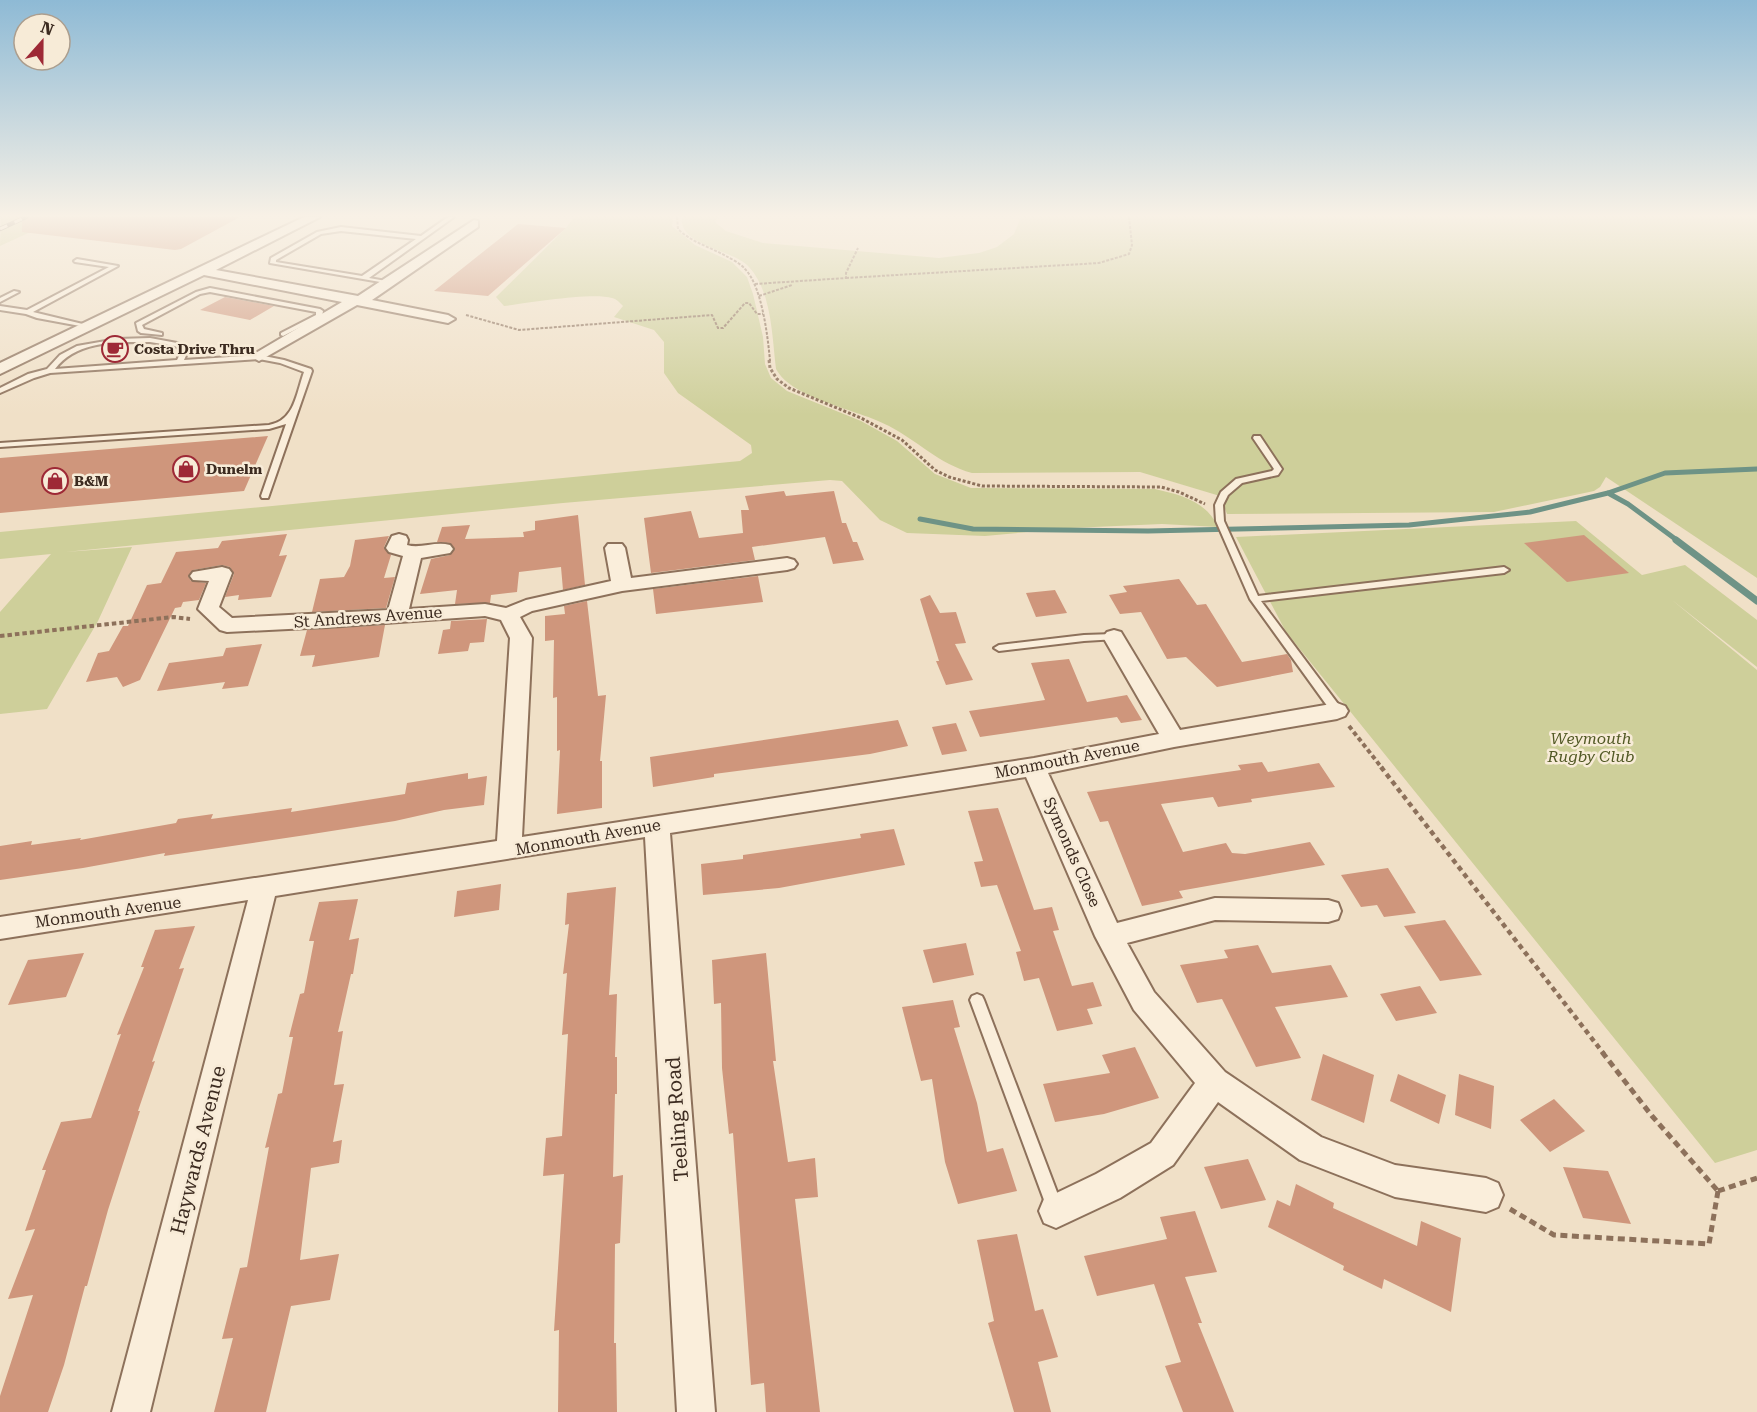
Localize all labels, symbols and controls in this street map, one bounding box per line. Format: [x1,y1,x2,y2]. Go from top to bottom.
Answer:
north arrow [12,12,72,72]
text: N [38,17,56,40]
cafe icon: Costa Drive Thru [100,334,130,364]
place label: Costa Drive Thru [134,341,255,357]
shop icon: Dunelm [171,454,201,484]
place label: Dunelm [206,461,263,477]
shop icon: B&M [40,466,70,496]
place label: B&M [74,473,109,489]
street label: St Andrews Avenue [293,602,443,632]
park label: Weymouth Rugby Club [1546,729,1635,766]
street label: Monmouth Avenue [993,736,1141,782]
street label: Symonds Close [1039,794,1105,910]
street label: Monmouth Avenue [514,815,662,859]
street label: Monmouth Avenue [34,892,182,932]
street label: Teeling Road [661,1056,693,1182]
street label: Haywards Avenue [165,1063,231,1237]

